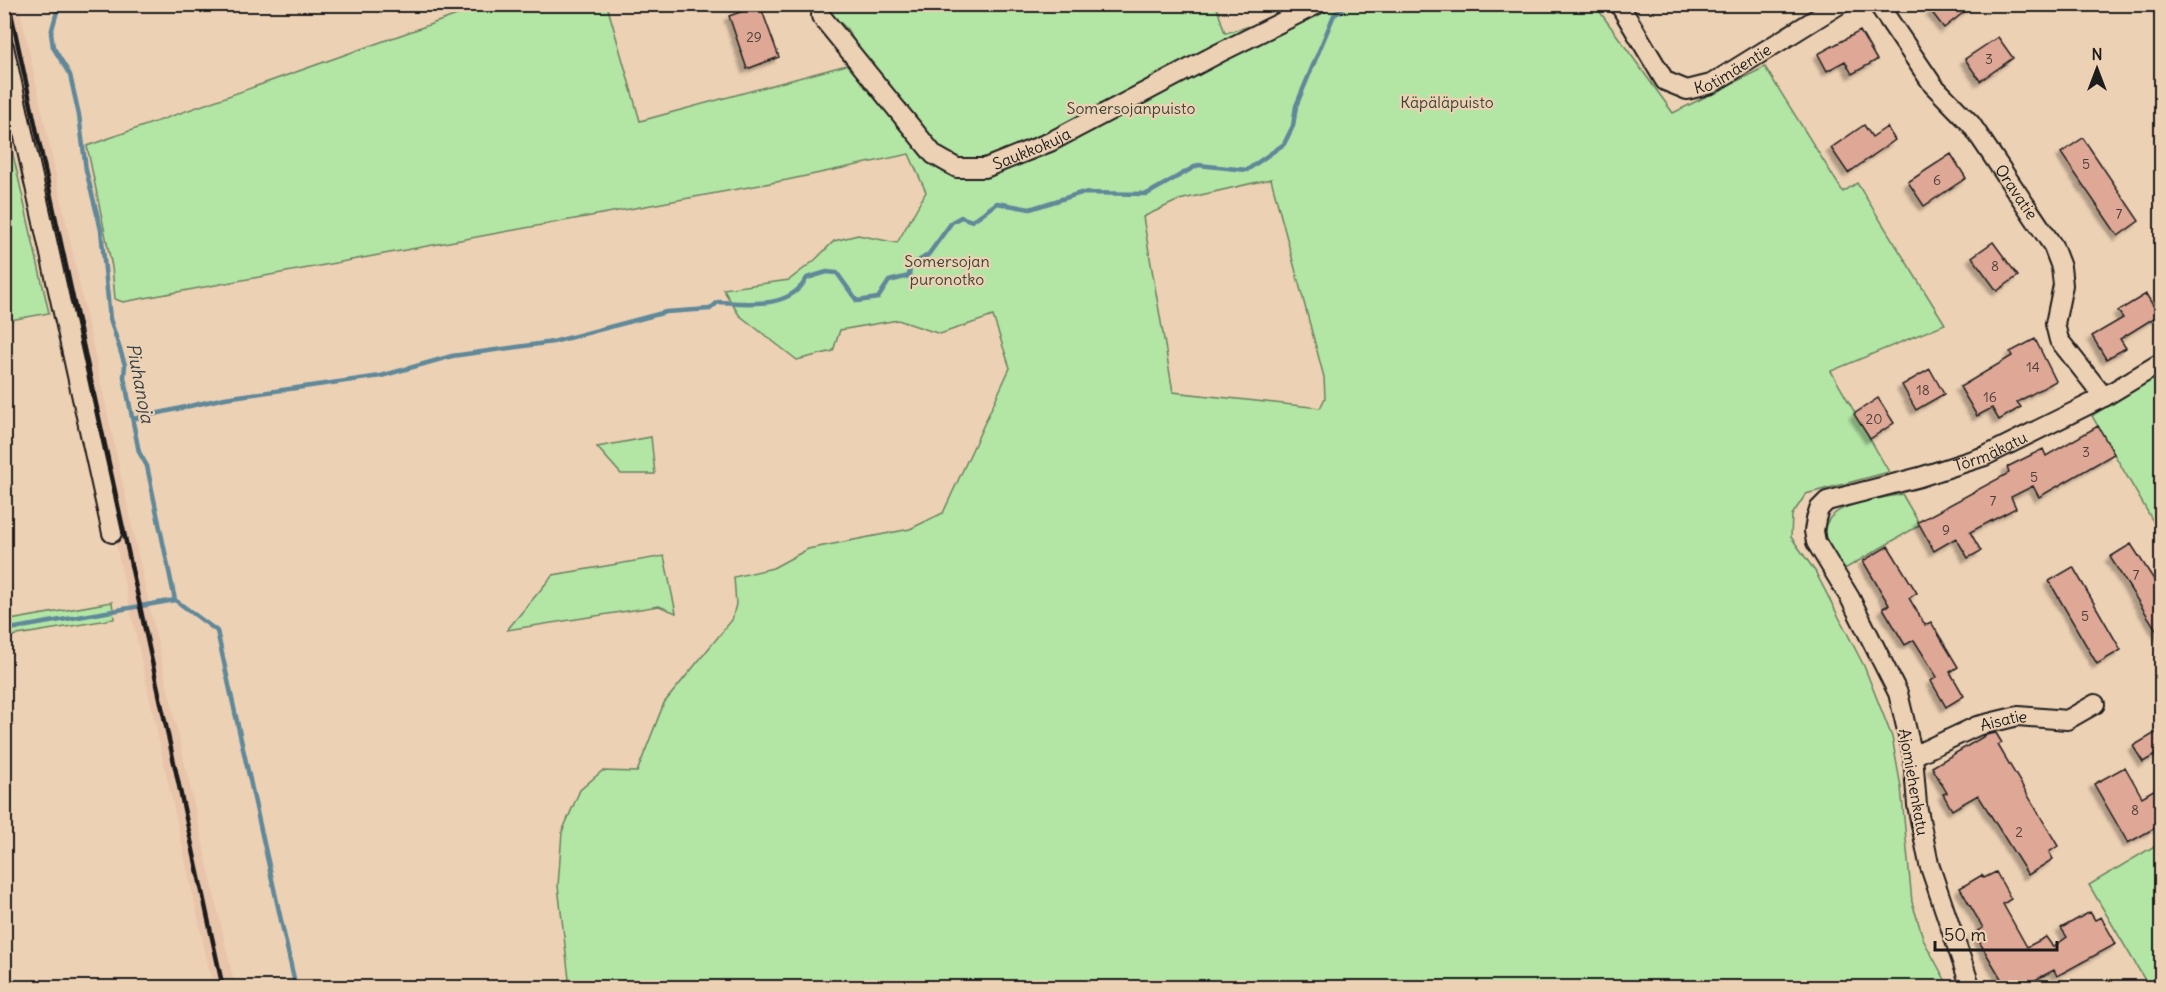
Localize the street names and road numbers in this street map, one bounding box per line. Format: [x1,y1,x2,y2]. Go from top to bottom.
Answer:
street label: Kotimäentie [1692,39,1775,98]
street label: Saukkokuja [990,123,1074,174]
street label: Oravatie [1991,160,2042,223]
street label: Törmäkatu [1951,427,2030,475]
street label: Aisatie [1978,706,2028,735]
street label: Ajomiehenkatu [1895,727,1933,837]

